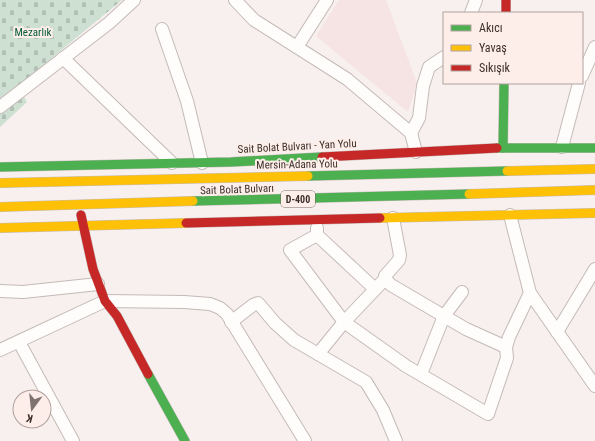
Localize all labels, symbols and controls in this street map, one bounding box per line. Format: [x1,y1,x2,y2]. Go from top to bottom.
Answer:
legend [443,12,583,84]
text: Akıcı [479,21,503,35]
park label: Mezarlık [15,26,52,39]
text: Yavaş [479,41,507,55]
text: Sıkışık [479,61,511,75]
street label: Sait Bolat Bulvarı - Yan Yolu [237,137,357,156]
street label: Mersin-Adana Yolu [256,157,338,172]
street label: Sait Bolat Bulvarı [200,182,274,197]
road number: D-400 [281,191,315,207]
north arrow [12,389,52,429]
text: K [24,411,34,425]

